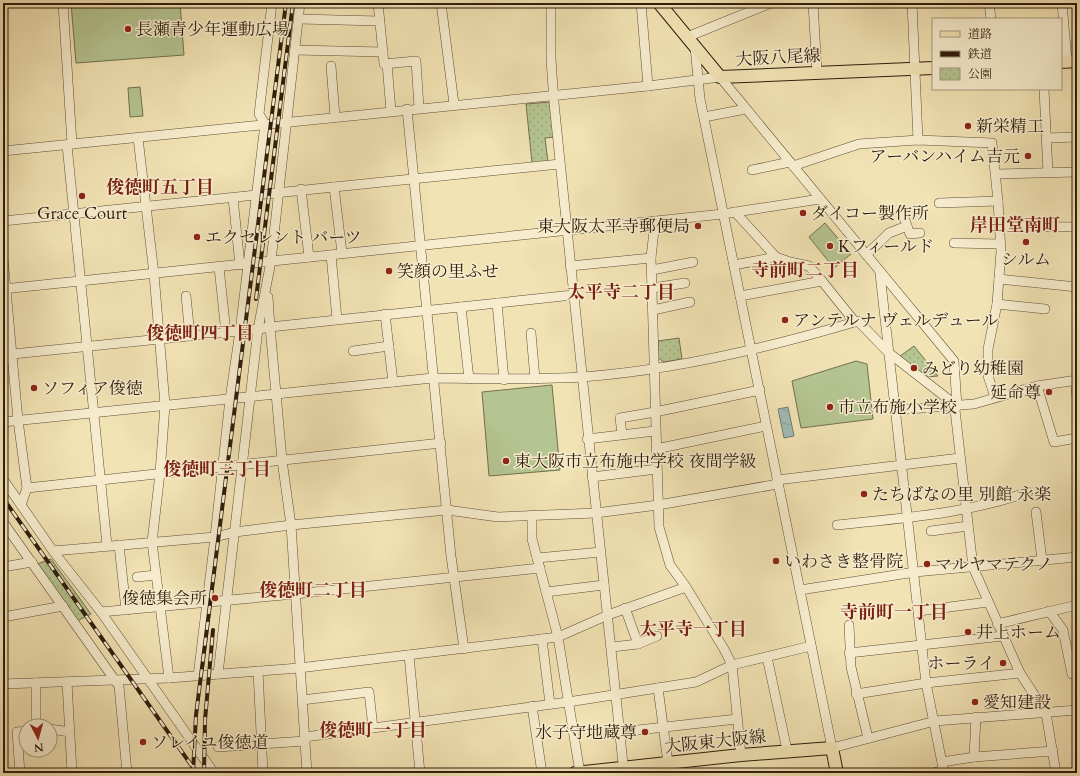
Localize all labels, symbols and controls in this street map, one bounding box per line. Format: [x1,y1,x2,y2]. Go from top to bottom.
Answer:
place label: 長瀬青少年運動広場 [136,18,289,41]
legend [932,18,1062,90]
marker: 長瀬青少年運動広場 [123,24,133,34]
text: 道路 [968,26,992,42]
street label: 大阪八尾線 [735,44,821,71]
text: 鉄道 [967,46,992,62]
text: 公園 [968,66,992,82]
place label: 新栄精工 [976,115,1044,138]
marker: 新栄精工 [963,121,973,131]
place label: アーバンハイム吉元 [870,145,1020,168]
marker: アーバンハイム吉元 [1023,151,1033,161]
district label: 俊徳町五丁目 [106,175,214,200]
marker: Grace Court [77,191,87,201]
place label: Grace Court [37,202,128,225]
place label: ダイコー製作所 [811,202,929,225]
marker: ダイコー製作所 [798,208,808,218]
district label: 岸田堂南町 [970,213,1060,238]
place label: 東大阪太平寺郵便局 [537,215,690,238]
marker: 東大阪太平寺郵便局 [693,221,703,231]
place label: エクセレント バーツ [205,226,361,249]
marker: エクセレント バーツ [192,232,202,242]
place label: Kフィールド [838,235,934,258]
marker: シルム [1021,237,1031,247]
marker: Kフィールド [825,241,835,251]
place label: シルム [1001,248,1051,271]
district label: 寺前町二丁目 [751,258,859,283]
place label: 笑顔の里ふせ [397,260,499,283]
marker: 笑顔の里ふせ [384,266,394,276]
district label: 太平寺二丁目 [567,280,675,305]
place label: アンテルナ ヴェルデュール [793,309,999,332]
marker: アンテルナ ヴェルデュール [780,315,790,325]
district label: 俊徳町四丁目 [146,321,254,346]
place label: みどり幼稚園 [922,357,1024,380]
marker: みどり幼稚園 [909,363,919,373]
place label: ソフィア俊徳 [42,377,143,400]
place label: 延命尊 [990,381,1041,404]
marker: ソフィア俊徳 [29,383,39,393]
marker: 延命尊 [1044,387,1054,397]
place label: 市立布施小学校 [838,396,957,419]
marker: 市立布施小学校 [825,402,835,412]
place label: 東大阪市立布施中学校 夜間学級 [514,450,757,473]
marker: 東大阪市立布施中学校 夜間学級 [501,456,511,466]
district label: 俊徳町三丁目 [163,457,271,482]
place label: たちばなの里 別館 永楽 [872,483,1051,506]
marker: たちばなの里 別館 永楽 [859,489,869,499]
place label: いわさき整骨院 [784,550,903,573]
place label: マルヤマテクノ [935,553,1053,576]
marker: いわさき整骨院 [771,556,781,566]
marker: マルヤマテクノ [922,559,932,569]
district label: 俊徳町二丁目 [259,578,367,603]
place label: 俊徳集会所 [122,587,207,610]
marker: 俊徳集会所 [210,593,220,603]
district label: 寺前町一丁目 [840,600,948,625]
district label: 太平寺一丁目 [639,617,747,642]
place label: 井上ホーム [976,621,1061,644]
marker: 井上ホーム [963,627,973,637]
place label: ホーライ [928,652,995,675]
marker: ホーライ [998,658,1008,668]
place label: 愛知建設 [983,691,1051,714]
marker: 愛知建設 [970,697,980,707]
north arrow [18,718,58,758]
district label: 俊徳町一丁目 [319,718,427,743]
place label: 水子守地蔵尊 [535,721,637,744]
street label: 大阪東大阪線 [663,725,767,758]
marker: 水子守地蔵尊 [640,727,650,737]
place label: ソレイユ俊徳道 [151,731,268,754]
marker: ソレイユ俊徳道 [138,737,148,747]
text: N [33,739,45,755]

